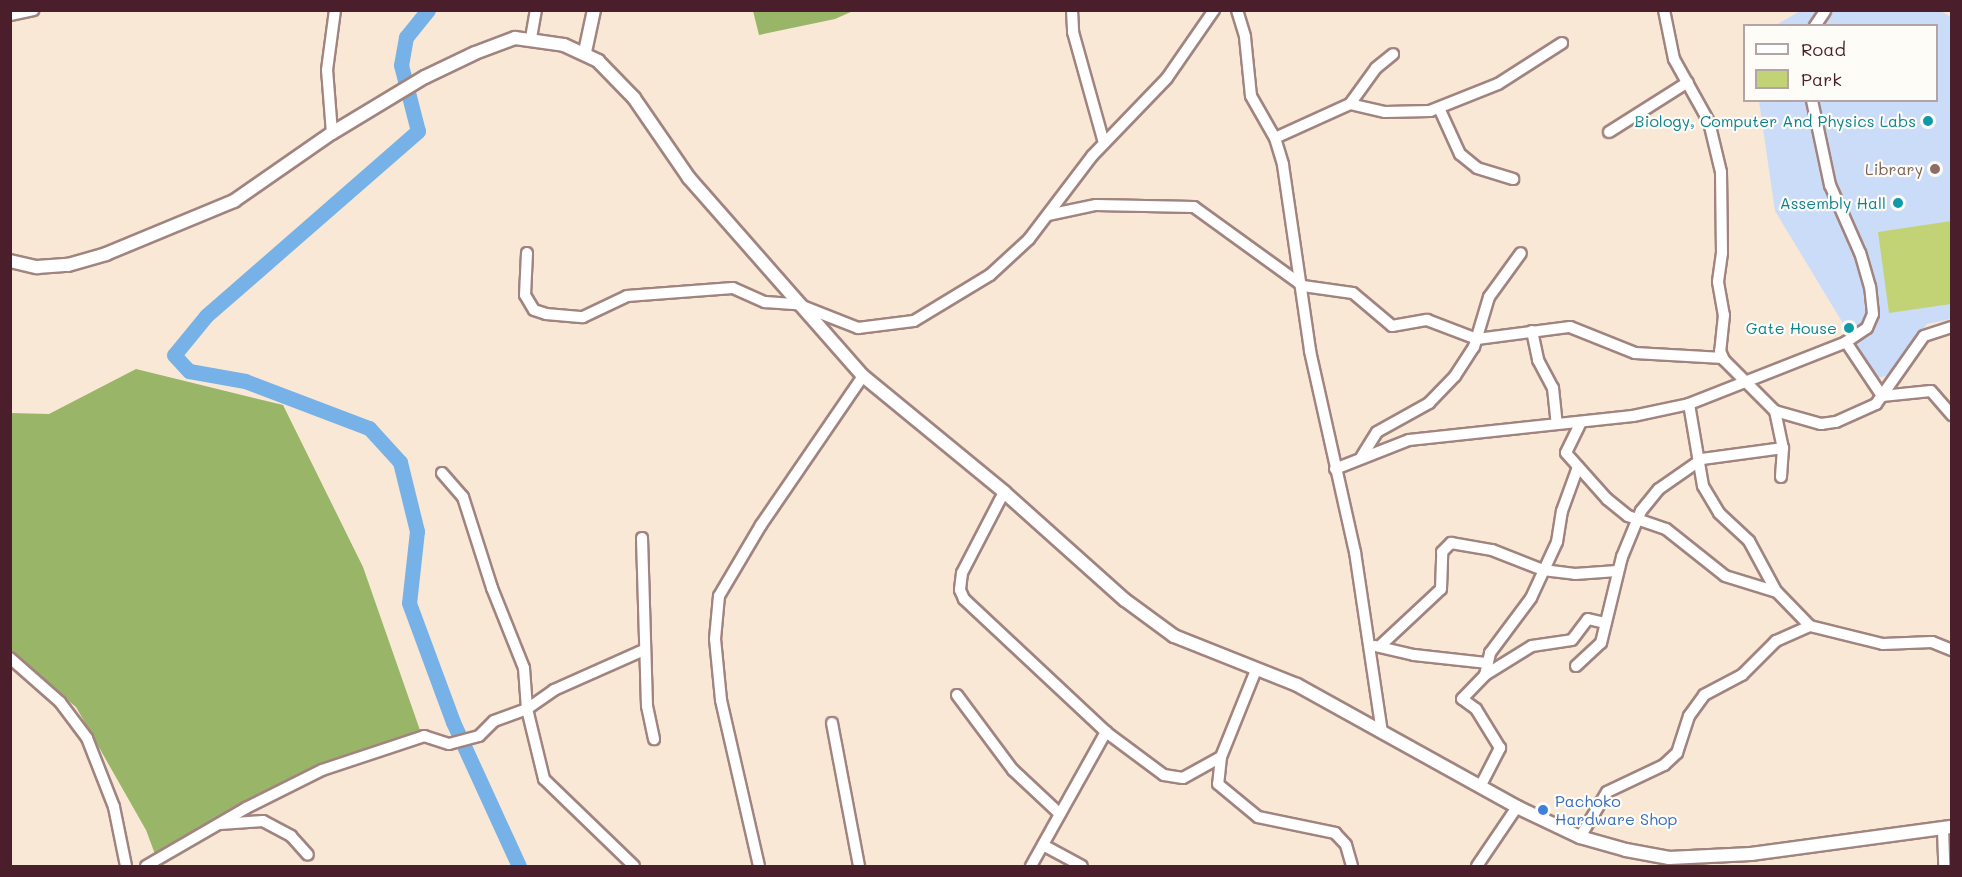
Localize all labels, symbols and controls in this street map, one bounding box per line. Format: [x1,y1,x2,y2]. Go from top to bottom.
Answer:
legend [1743,24,1938,102]
text: Road [1801,37,1846,61]
text: Park [1801,67,1842,91]
place label: Biology, Computer And Physics Labs [1635,111,1916,131]
marker: Biology, Computer And Physics Labs [1921,114,1935,128]
place label: Library [1865,159,1923,179]
marker: Library [1928,162,1942,176]
place label: Assembly Hall [1780,193,1886,213]
marker: Assembly Hall [1891,196,1905,210]
place label: Gate House [1746,318,1837,338]
marker: Gate House [1842,321,1856,335]
place label: Pachoko Hardware Shop [1555,791,1677,829]
marker: Pachoko Hardware Shop [1536,803,1550,817]

